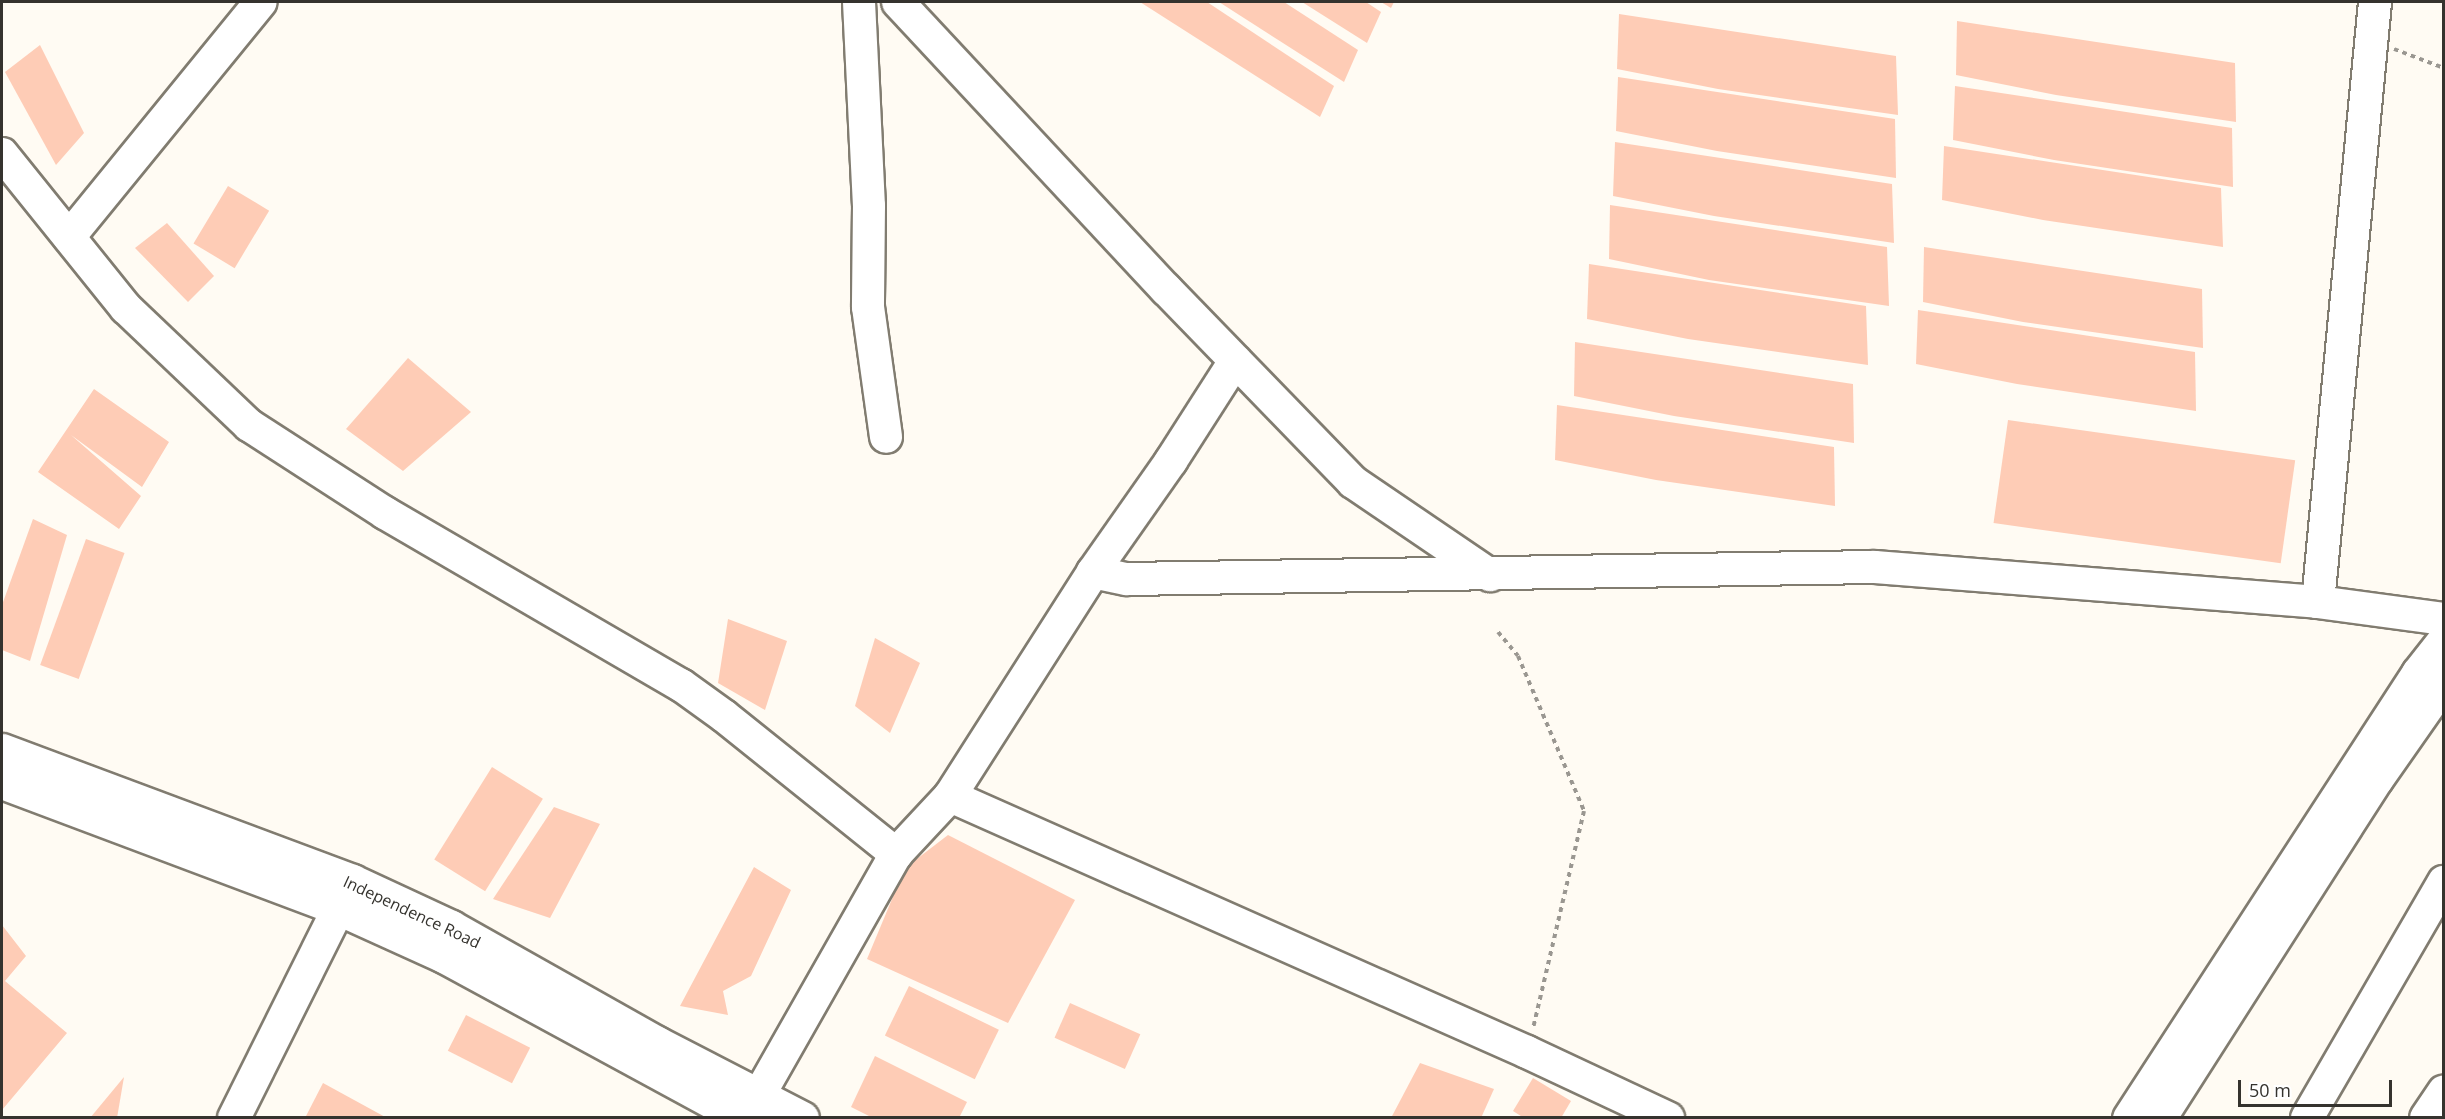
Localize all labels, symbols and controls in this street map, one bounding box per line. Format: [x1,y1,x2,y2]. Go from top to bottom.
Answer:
street label: Independence Road [340,872,484,952]
scale bar [2241,1068,2396,1106]
text: 50 m [2249,1078,2291,1102]

